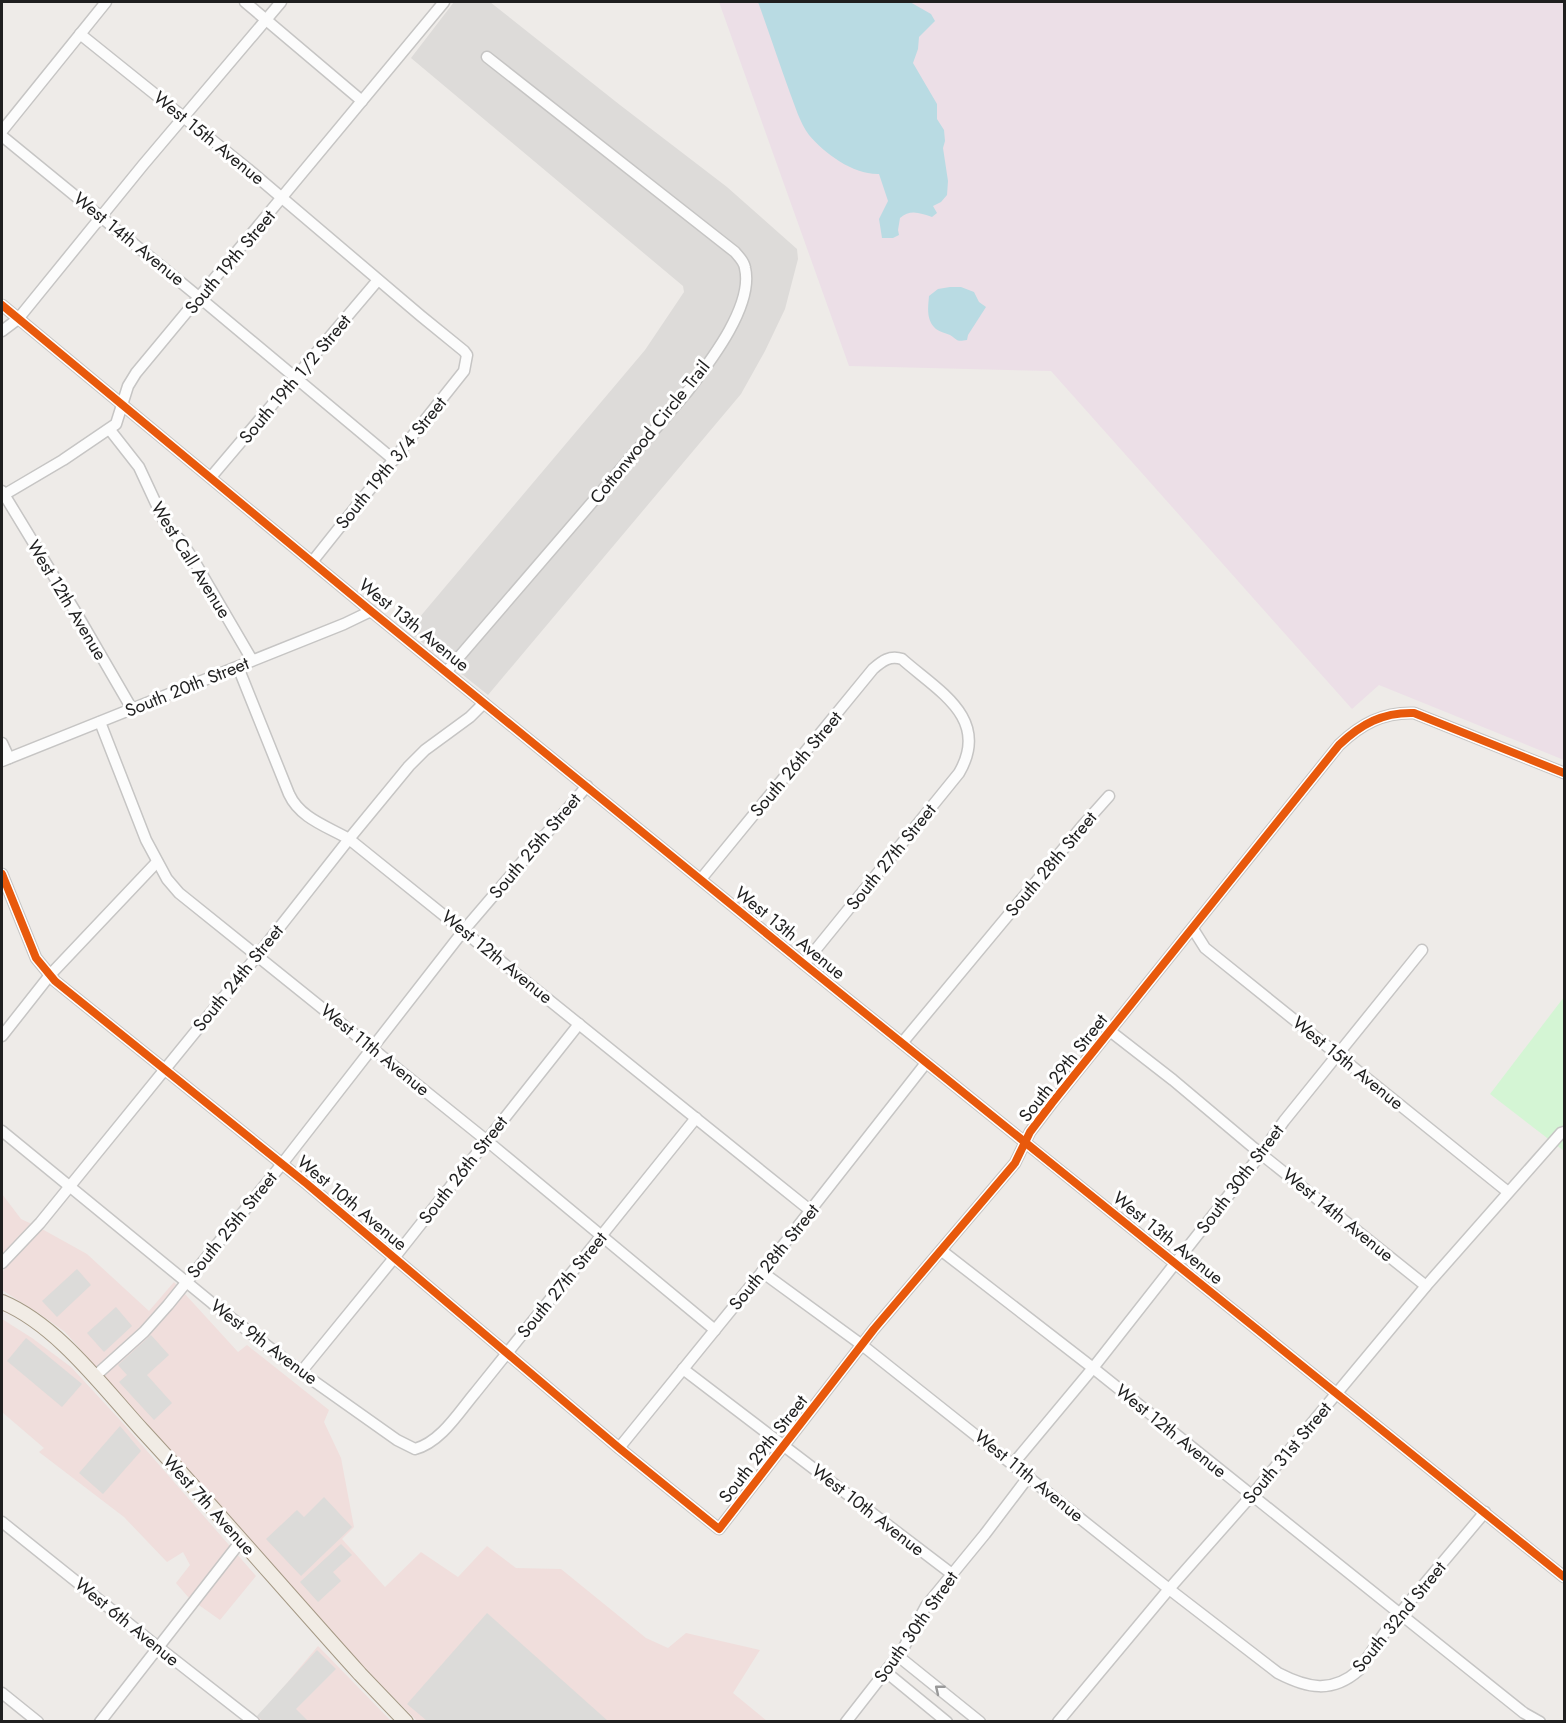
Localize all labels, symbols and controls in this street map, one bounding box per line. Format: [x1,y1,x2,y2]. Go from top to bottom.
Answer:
street label: West 15th Avenue [148,85,270,191]
street label: West 14th Avenue [68,186,190,292]
street label: South 19th Street [179,204,282,320]
street label: South 19th 1/2 Street [233,308,357,449]
street label: Cottonwood Circle Trail [584,355,716,509]
street label: South 19th 3/4 Street [329,391,453,535]
street label: West Call Avenue [145,497,237,623]
street label: West 12th Avenue [21,535,113,665]
street label: West 13th Avenue [353,572,475,678]
street label: South 20th Street [121,650,253,724]
street label: South 26th Street [744,705,849,823]
street label: South 25th Street [483,787,587,904]
street label: South 27th Street [840,798,942,916]
street label: South 28th Street [999,805,1103,922]
street label: West 13th Avenue [729,880,851,986]
street label: West 12th Avenue [436,904,558,1010]
street label: South 24th Street [187,918,290,1037]
street label: West 11th Avenue [315,998,435,1102]
street label: South 29th Street [1012,1008,1114,1128]
street label: West 15th Avenue [1287,1010,1409,1116]
street label: South 26th Street [412,1110,514,1230]
street label: South 30th Street [1190,1118,1290,1239]
street label: West 10th Avenue [291,1149,413,1257]
street label: West 14th Avenue [1277,1162,1399,1268]
street label: South 25th Street [181,1165,284,1284]
street label: West 13th Avenue [1107,1185,1229,1291]
street label: South 28th Street [723,1198,826,1316]
street label: South 27th Street [511,1226,613,1344]
street label: West 9th Avenue [205,1293,323,1391]
street label: West 12th Avenue [1110,1378,1232,1484]
street label: South 29th Street [712,1389,814,1509]
street label: South 31st Street [1236,1396,1338,1510]
street label: West 11th Avenue [969,1424,1089,1528]
street label: West 7th Avenue [157,1449,261,1561]
street label: West 10th Avenue [806,1458,930,1562]
street label: South 32nd Street [1346,1555,1452,1678]
street label: South 30th Street [868,1565,965,1688]
street label: West 6th Avenue [69,1572,185,1672]
one-way arrow [935,1685,946,1696]

